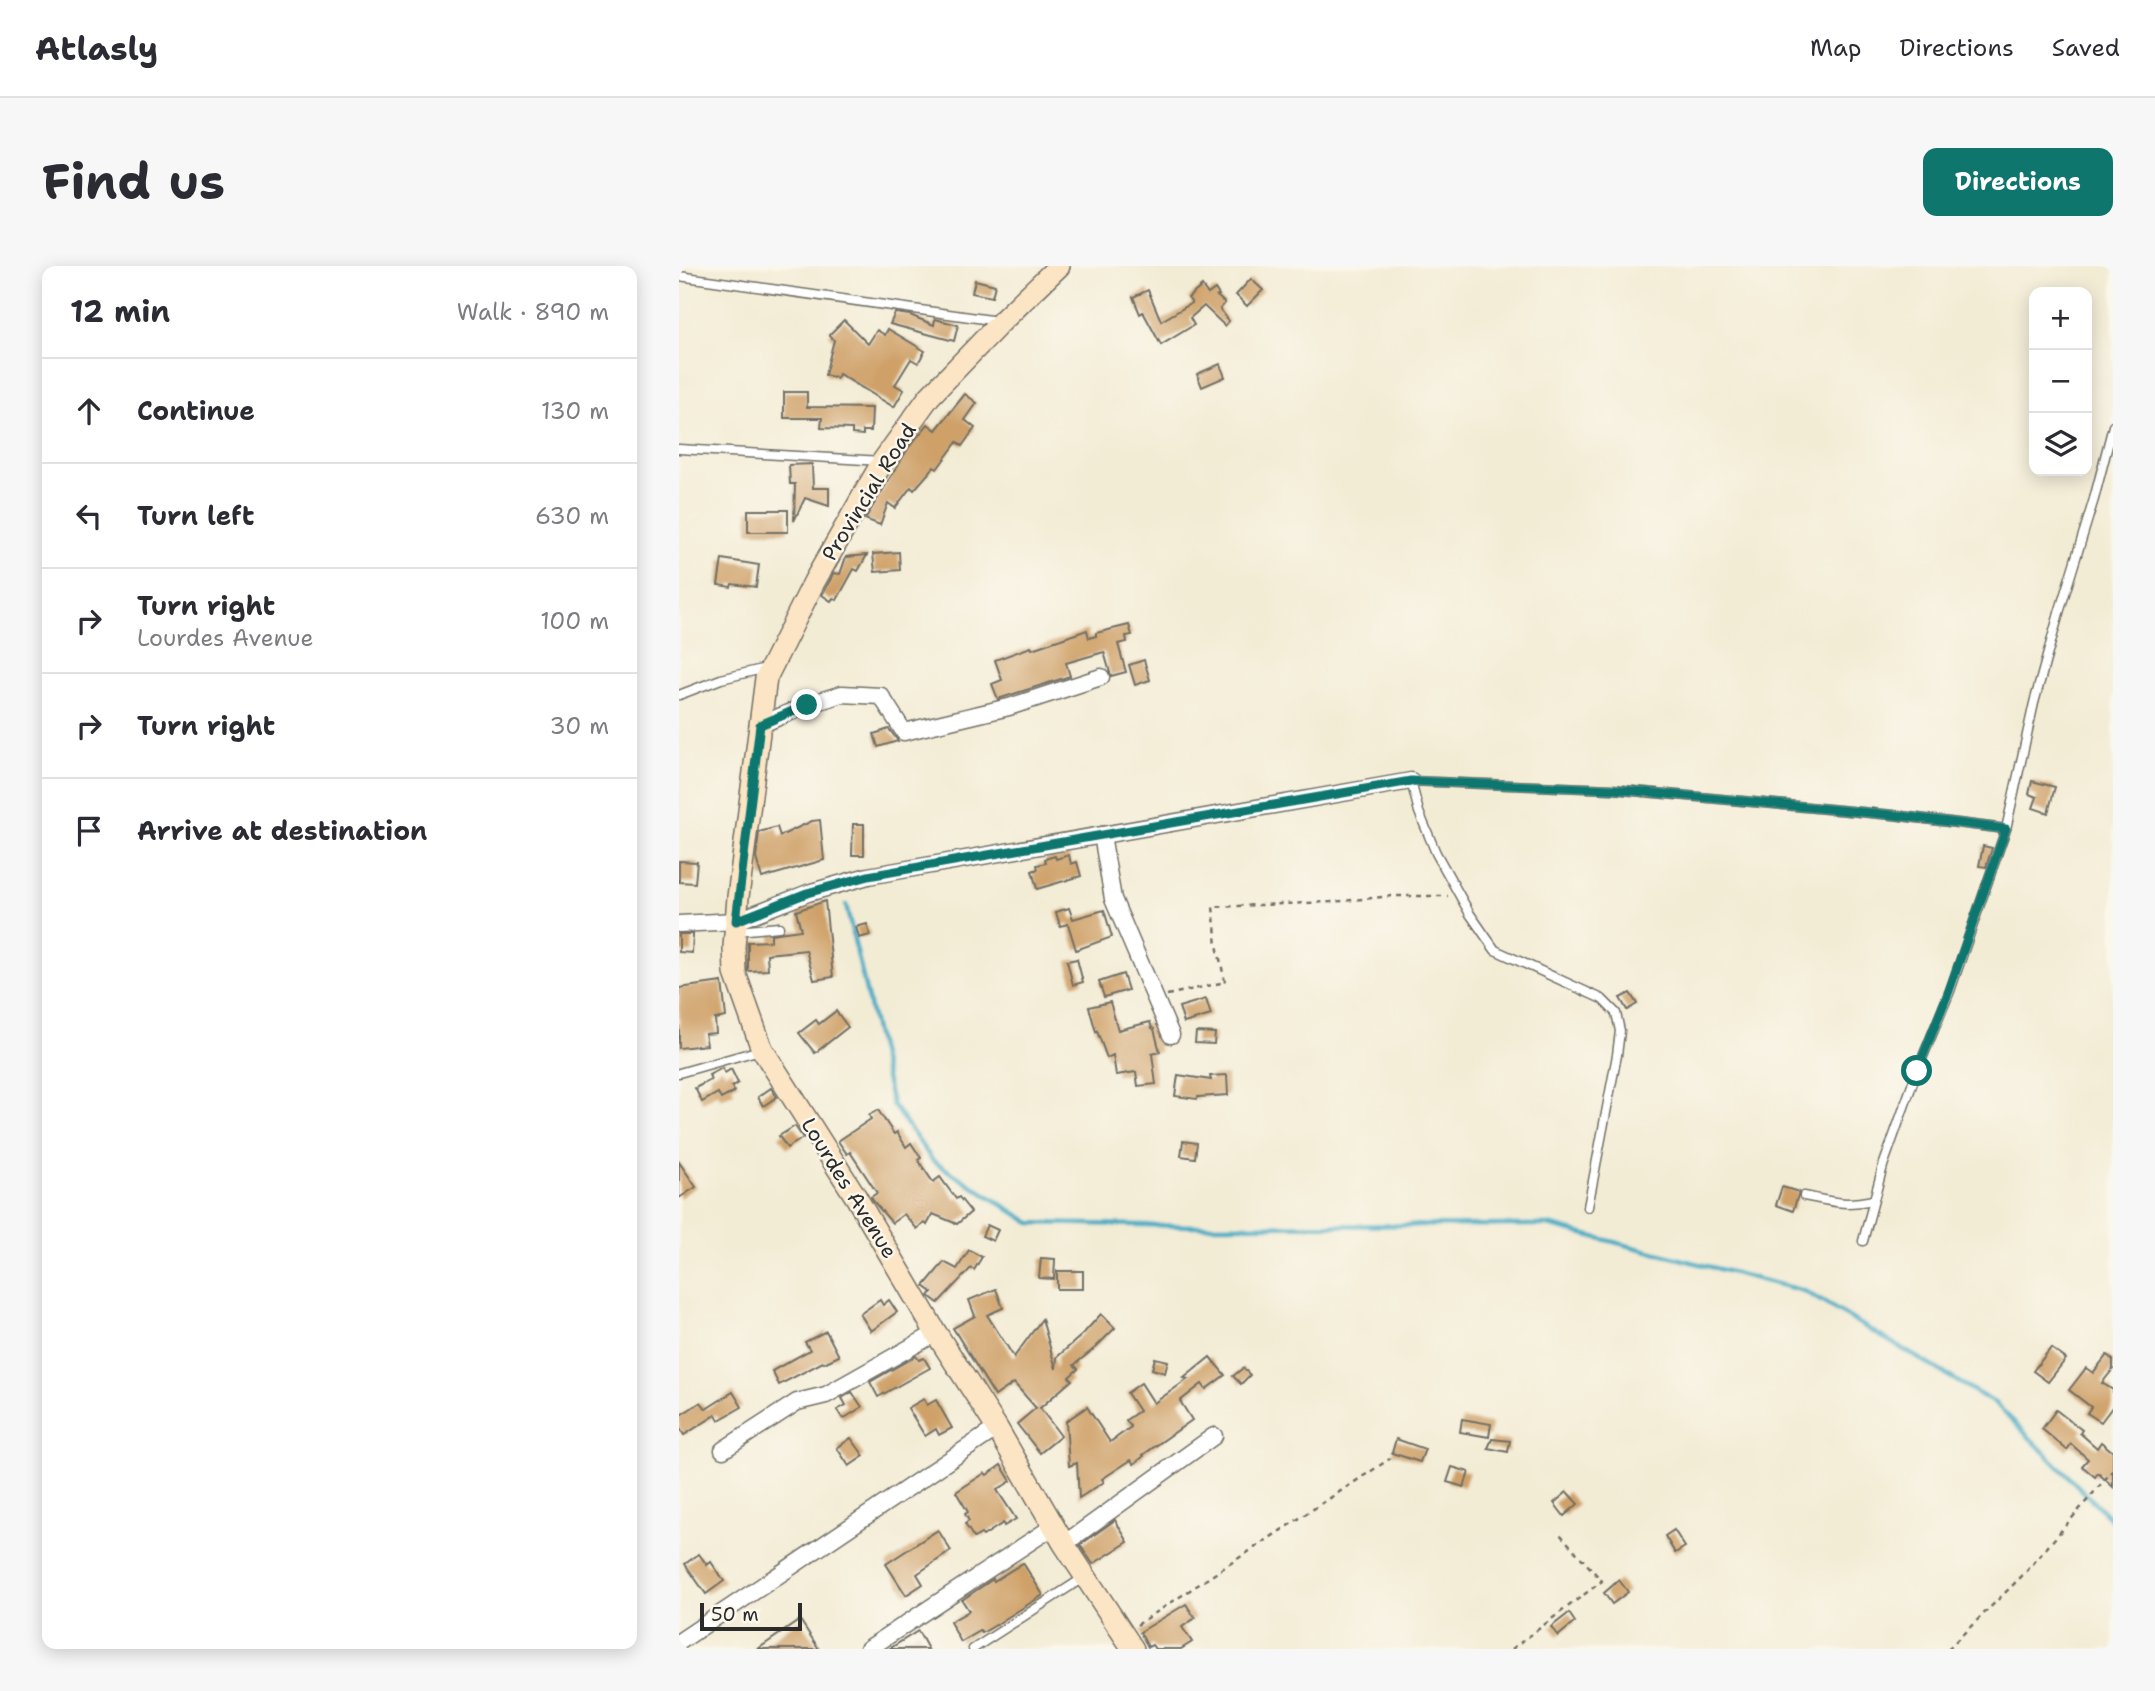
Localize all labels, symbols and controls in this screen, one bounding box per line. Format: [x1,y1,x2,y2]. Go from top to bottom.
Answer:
text: Atlasly [35,26,158,71]
text: Map [1810,32,1861,64]
text: Directions [1899,32,2014,64]
text: Saved [2052,32,2120,64]
button: Directions [1923,148,2113,216]
text: Find us [42,149,225,215]
map controls [2029,287,2092,476]
button: + [2029,287,2092,350]
text: 12 min [70,291,170,332]
text: Walk · 890 m [457,297,609,327]
button: − [2029,350,2092,413]
icon: ahead [70,392,108,430]
text: Continue [137,393,255,428]
text: 130 m [541,396,609,426]
button: layers [2029,413,2092,476]
street label: Provincial Road [815,418,923,566]
icon: left [70,497,108,535]
text: Turn left [137,498,254,533]
text: 630 m [535,501,609,531]
text: Turn right [137,588,275,623]
icon: right [70,602,108,640]
text: 100 m [540,606,609,636]
text: Lourdes Avenue [137,623,313,653]
route end [791,689,822,720]
icon: right [70,707,108,745]
text: Turn right [137,708,275,743]
text: 30 m [550,711,609,741]
icon: arrive [70,812,108,850]
text: Arrive at destination [137,813,427,848]
route start [1901,1055,1932,1086]
street label: Lourdes Avenue [794,1112,904,1264]
scale bar [700,1600,801,1632]
text: 50 m [711,1602,759,1627]

